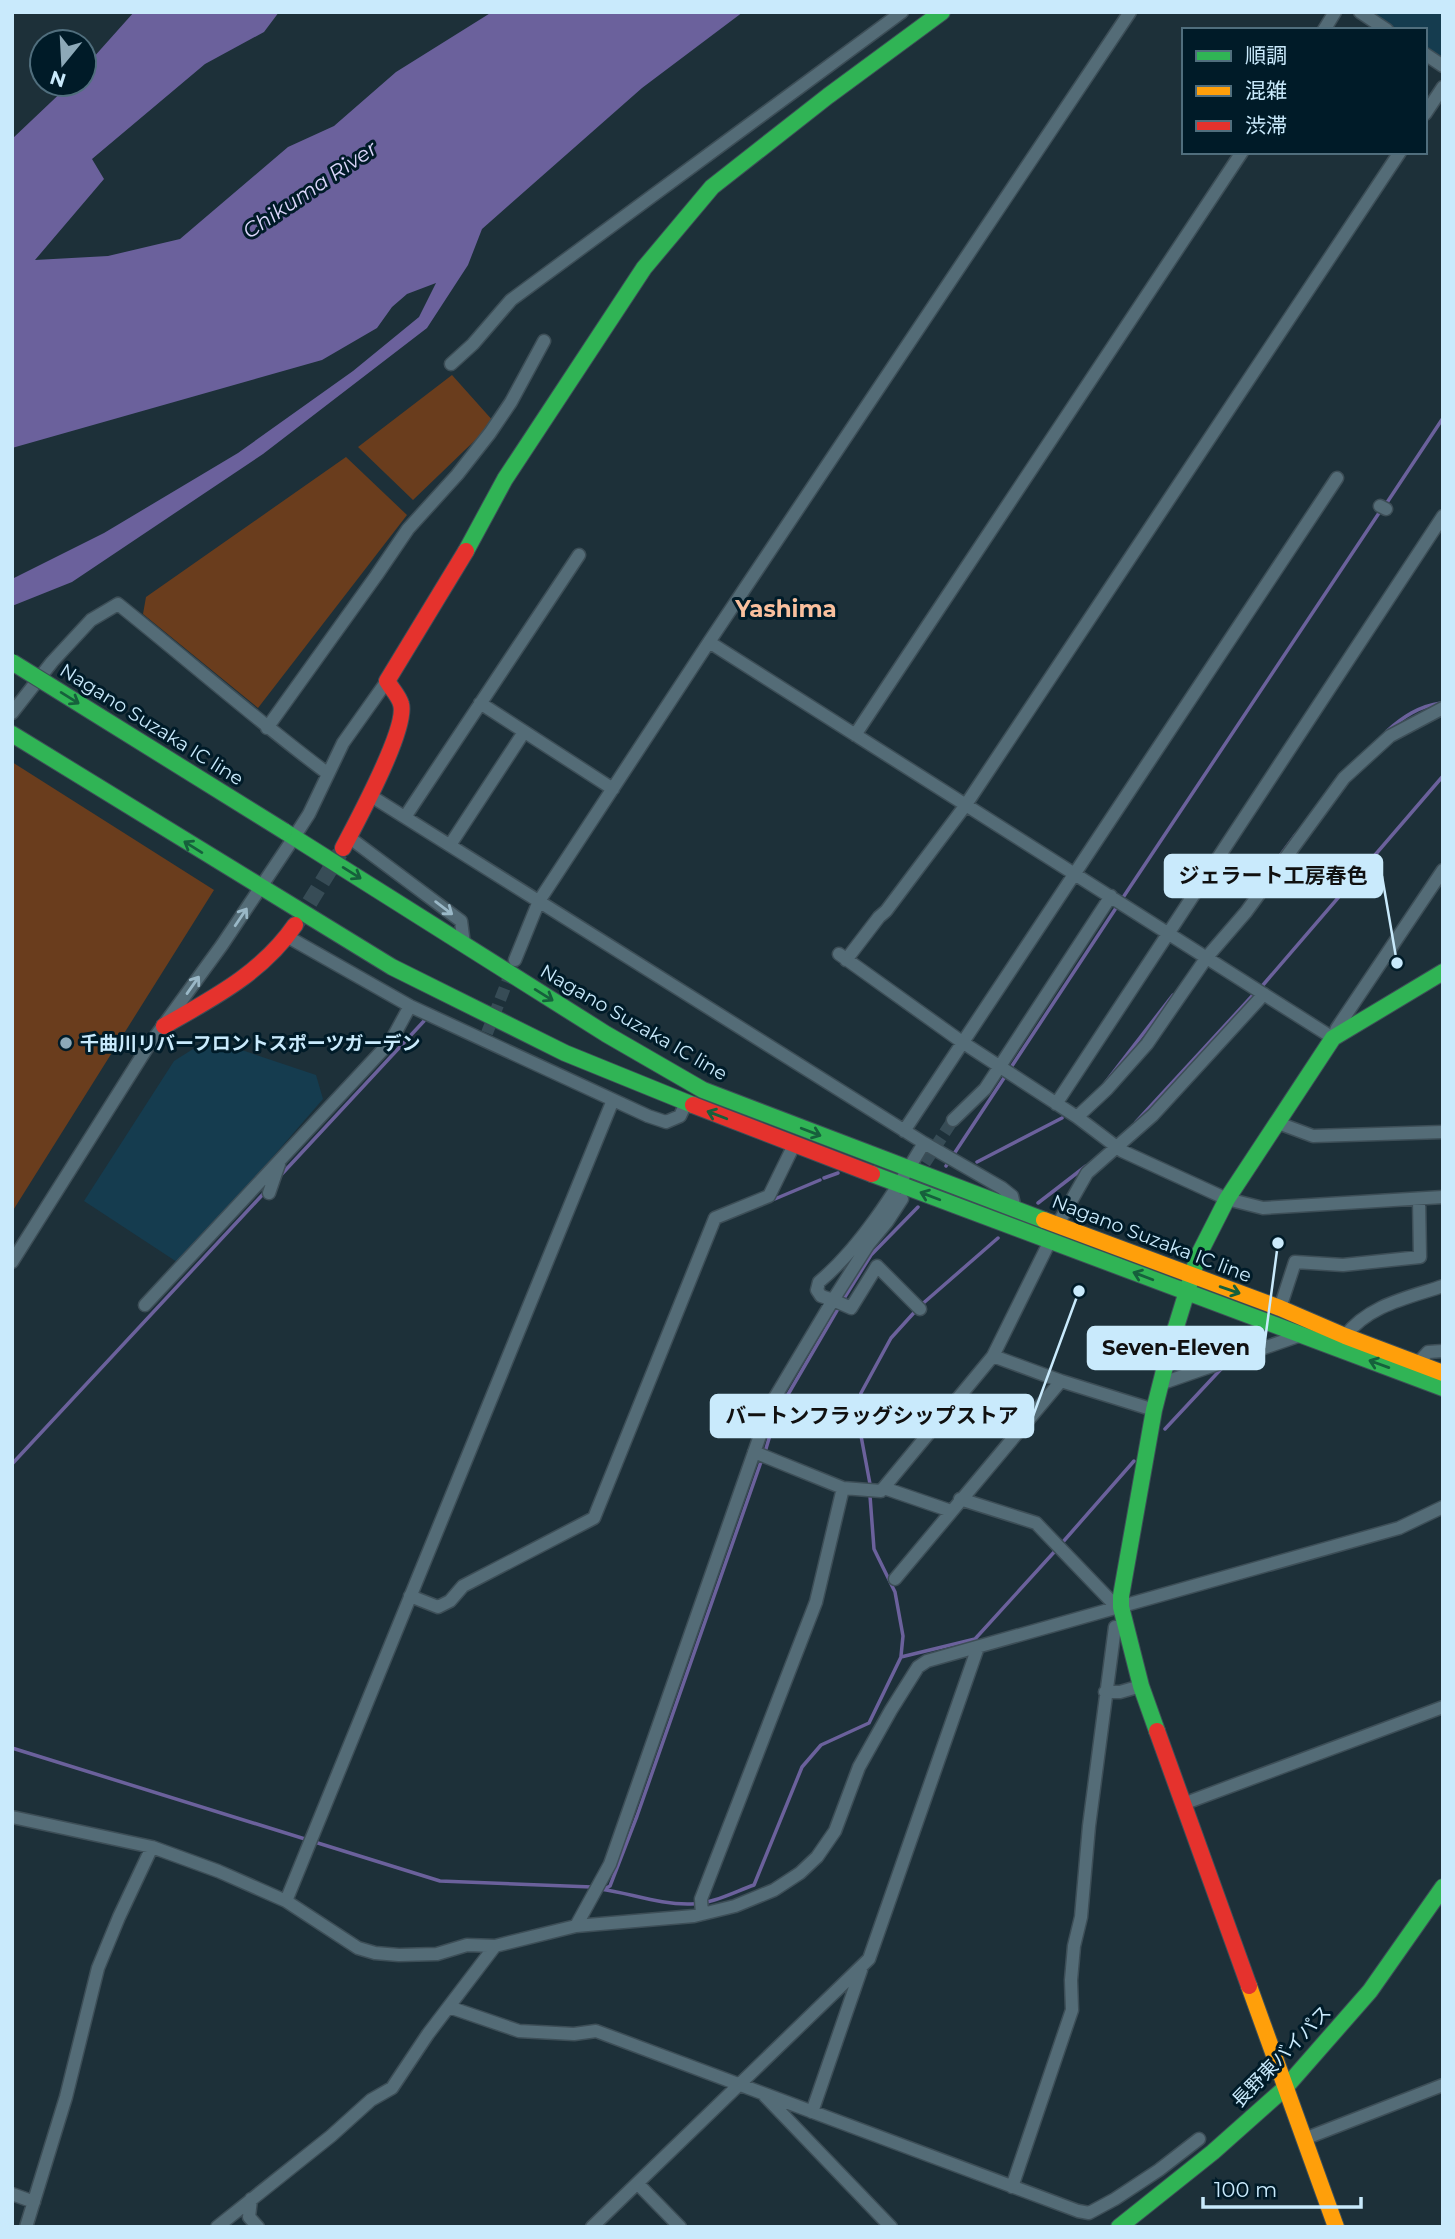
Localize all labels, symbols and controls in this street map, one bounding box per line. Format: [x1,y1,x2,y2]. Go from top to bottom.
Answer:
north arrow [28,28,98,98]
legend [1182,28,1427,154]
text: 順調 [1245,43,1287,68]
text: N [47,65,69,92]
text: 混雑 [1245,78,1287,103]
text: 渋滞 [1245,113,1287,138]
water label: Chikuma River [238,135,382,244]
district label: Yashima [734,595,837,623]
street label: Nagano Suzaka IC line [56,658,248,790]
one-way arrow [60,691,80,705]
one-way arrow [184,839,203,854]
callout: ジェラート工房春色 [1165,855,1382,897]
text: ジェラート工房春色 [1179,863,1368,888]
one-way arrow [341,867,361,881]
one-way arrow [434,900,452,915]
one-way arrow [234,907,248,927]
street label: Nagano Suzaka IC line [536,959,731,1085]
one-way arrow [186,976,200,995]
one-way arrow [534,987,553,1002]
place label: 千曲川リバーフロントスポーツガーデン [80,1032,420,1055]
marker: 千曲川リバーフロントスポーツガーデン [58,1035,74,1051]
one-way arrow [707,1108,729,1121]
one-way arrow [799,1127,821,1139]
one-way arrow [919,1188,941,1201]
street label: Nagano Suzaka IC line [1049,1190,1255,1287]
one-way arrow [1132,1269,1154,1282]
one-way arrow [1218,1285,1240,1297]
callout: Seven-Eleven [1088,1327,1264,1369]
text: Seven-Eleven [1102,1335,1250,1360]
one-way arrow [1368,1357,1390,1370]
callout: バートンフラッグシップストア [711,1395,1033,1437]
text: バートンフラッグシップストア [725,1403,1019,1428]
street label: 長野東バイパス [1227,2001,1336,2112]
scale bar [1203,2166,1360,2210]
text: 100 m [1214,2177,1277,2202]

